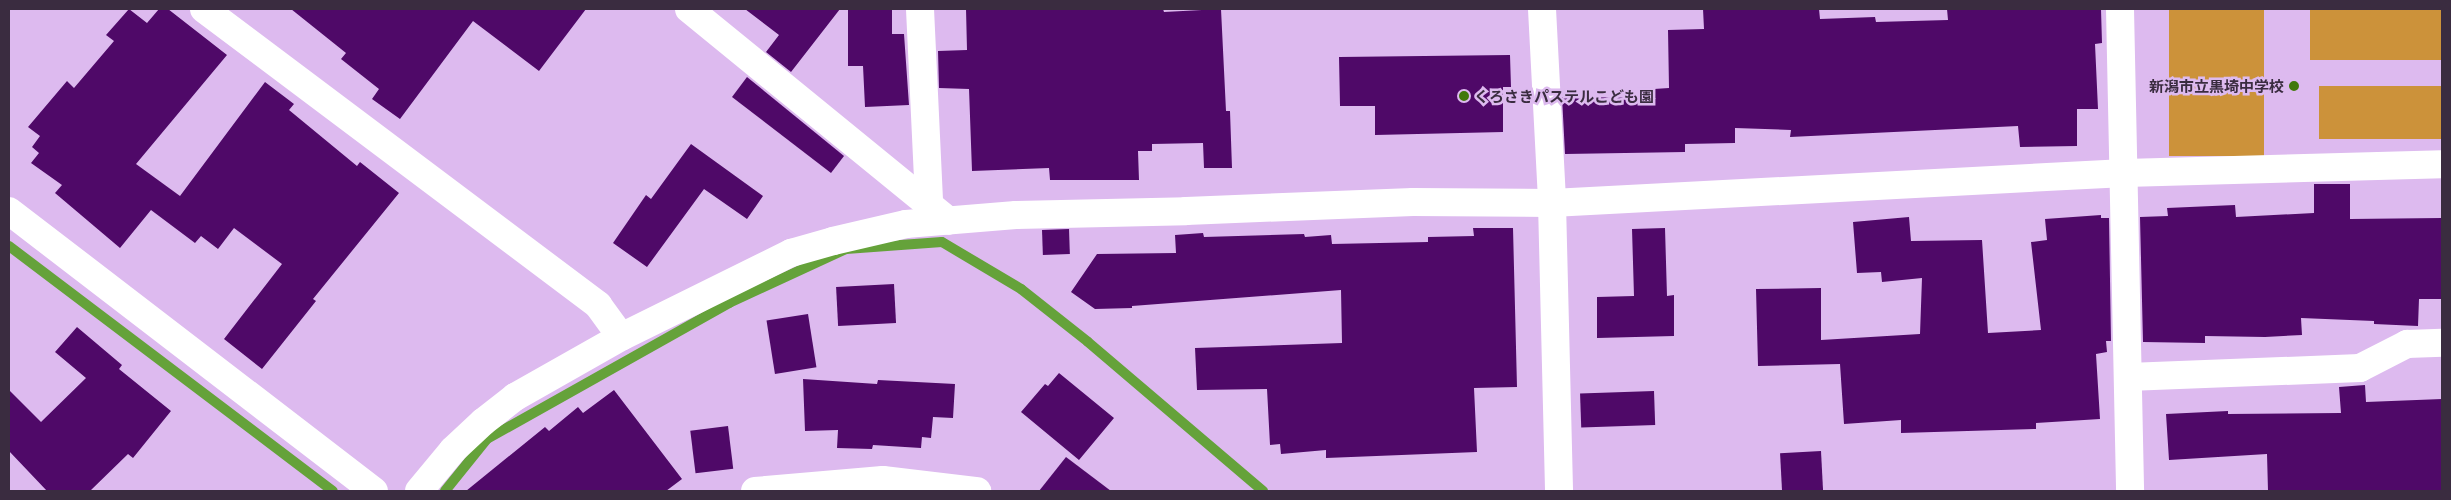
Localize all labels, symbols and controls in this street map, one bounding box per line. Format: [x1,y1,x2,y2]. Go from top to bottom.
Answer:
place label: 新潟市立黒埼中学校 [2149,77,2284,95]
marker: 新潟市立黒埼中学校 [2288,80,2300,92]
place label: くろさきパステルこども園 [1474,87,1654,105]
marker: くろさきパステルこども園 [1458,90,1470,102]

